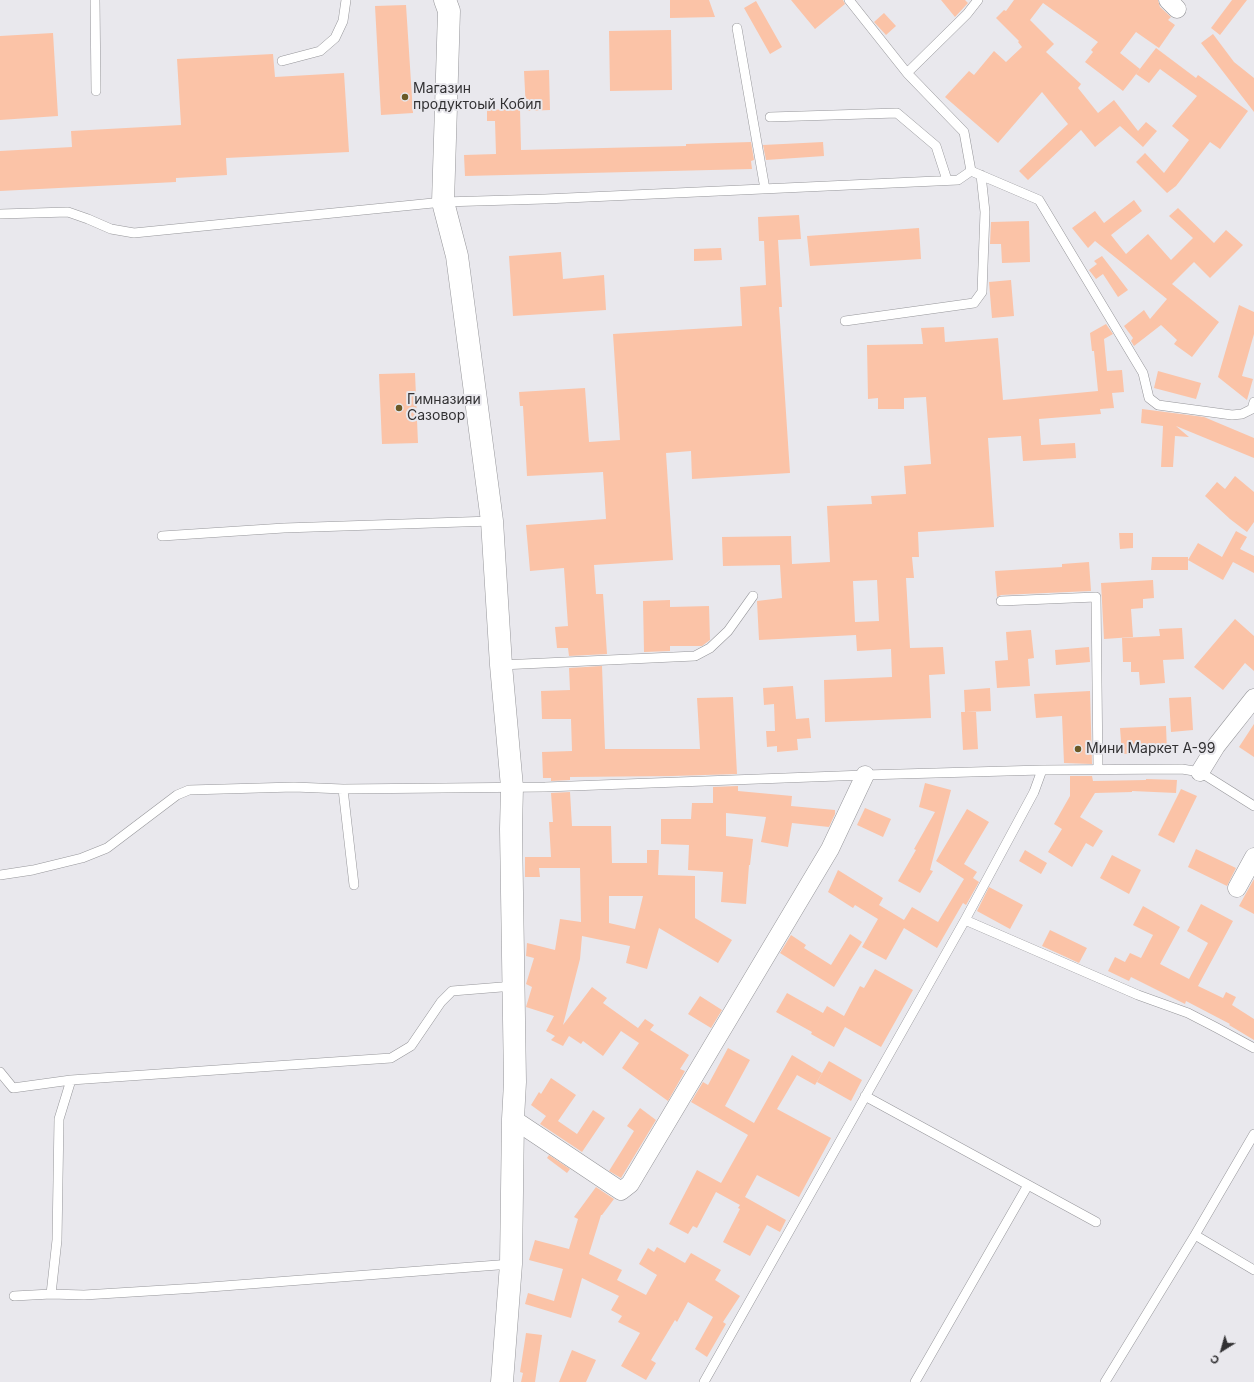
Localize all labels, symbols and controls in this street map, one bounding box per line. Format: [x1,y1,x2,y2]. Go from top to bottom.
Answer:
place label: Магазин продуктоый Кобил [413,81,542,114]
marker: Магазин продуктоый Кобил [400,92,410,102]
place label: Гимназияи Сазовор [407,392,481,424]
marker: Гимназияи Сазовор [394,403,404,413]
place label: Мини Маркет А-99 [1086,741,1215,757]
marker: Мини Маркет А-99 [1073,744,1083,754]
north arrow [1202,1330,1242,1370]
text: С [1207,1352,1222,1368]

